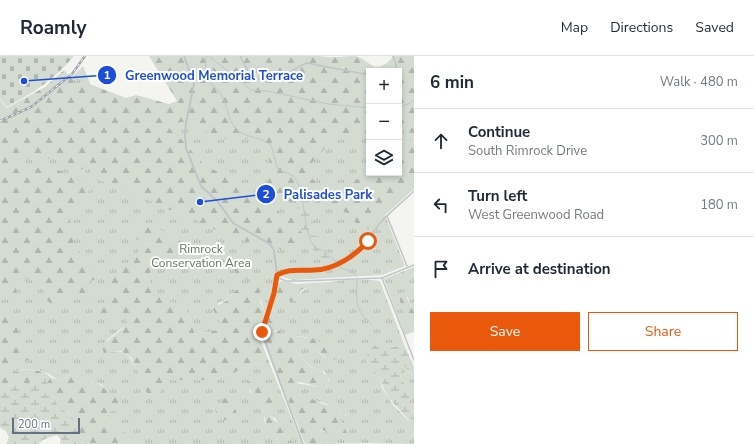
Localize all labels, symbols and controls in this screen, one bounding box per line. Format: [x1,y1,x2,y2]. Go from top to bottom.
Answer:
text: Roamly [20,15,87,41]
text: Map [561,18,588,37]
text: Directions [610,18,673,37]
text: Saved [695,18,734,37]
callout: Greenwood Memorial Terrace [97,63,311,88]
text: 1 [103,67,111,83]
text: Greenwood Memorial Terrace [125,67,303,85]
map controls [366,68,402,176]
button: + [366,68,402,104]
text: 6 min [430,71,474,94]
text: Walk · 480 m [660,73,738,91]
button: − [366,104,402,140]
text: Continue [468,122,530,142]
icon: ahead [430,130,452,152]
text: 300 m [700,132,738,150]
button: layers [366,140,402,176]
text: South Rimrock Drive [468,142,587,160]
callout: Palisades Park [256,181,381,206]
text: 2 [262,186,270,202]
text: Palisades Park [284,186,373,204]
text: Turn left [468,186,527,206]
icon: left [430,194,452,216]
text: 180 m [700,196,738,214]
text: West Greenwood Road [468,206,604,224]
route start [359,232,377,250]
park label: Rimrock Conservation Area [151,241,251,271]
icon: arrive [430,258,452,280]
text: Arrive at destination [468,259,611,279]
button: Save [430,312,580,351]
button: Share [588,312,738,351]
route end [253,323,271,341]
scale bar [12,416,80,435]
text: 200 m [18,417,50,432]

